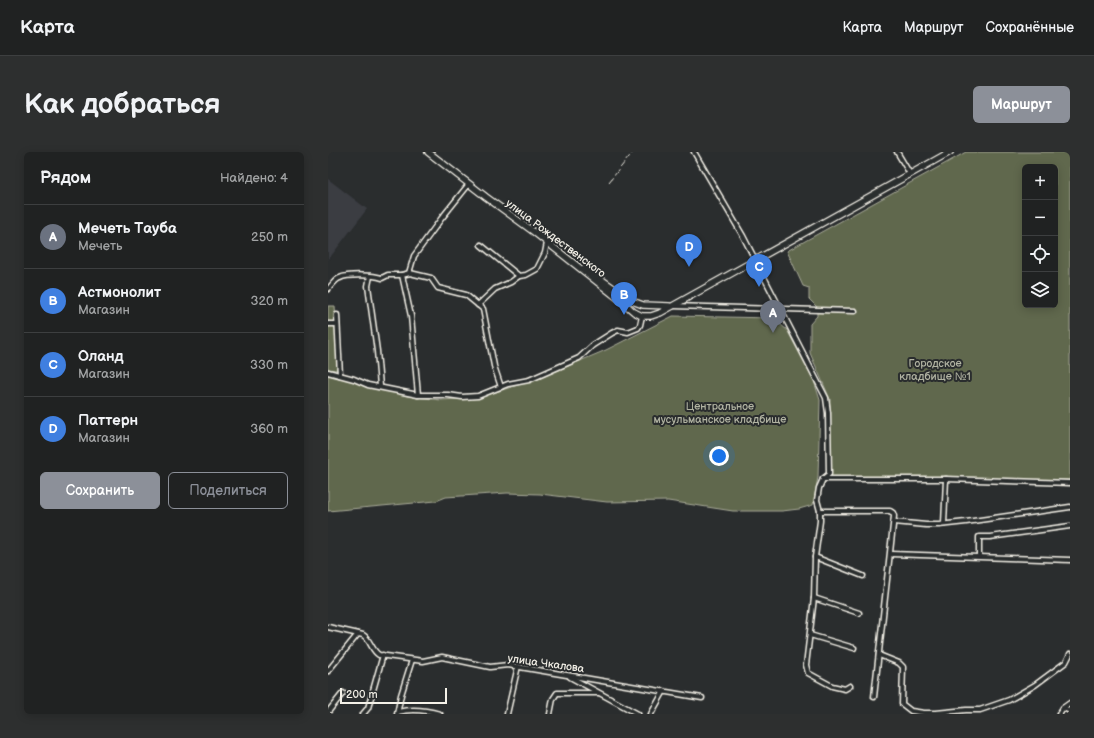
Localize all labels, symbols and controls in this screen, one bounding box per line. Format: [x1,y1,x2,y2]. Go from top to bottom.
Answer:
text: Карта [20,16,74,39]
text: Карта [843,19,882,36]
text: Маршрут [904,19,964,36]
text: Сохранённые [986,19,1074,36]
button: Маршрут [973,86,1070,123]
text: Как добраться [24,88,221,121]
map controls [1022,164,1058,308]
button: + [1022,164,1058,200]
text: Рядом [40,168,91,188]
text: Найдено: 4 [220,170,288,186]
street label: улица Рождественского [503,197,608,280]
button: − [1022,200,1058,236]
text: Мечеть Тауба [78,219,177,238]
text: A [49,229,57,245]
text: 250 m [251,229,288,245]
pin: D [676,234,702,267]
button: locate [1022,236,1058,272]
text: Мечеть [78,238,123,254]
pin: C [746,254,772,287]
button: layers [1022,272,1058,308]
pin: B [611,282,637,315]
text: Астмонолит [78,283,161,302]
text: B [48,293,58,309]
text: 320 m [250,293,288,309]
pin: A [760,300,786,333]
text: Магазин [78,302,130,318]
text: Оланд [78,347,124,366]
text: C [48,357,58,373]
text: 330 m [250,357,288,373]
park label: Городское кладбище №1 [899,357,971,383]
text: Магазин [78,366,130,382]
park label: Центральное мусульманское кладбище [654,400,786,426]
text: Паттерн [78,411,138,430]
text: D [48,421,58,437]
text: 360 m [250,421,288,437]
text: Магазин [78,430,130,446]
your location [709,446,729,466]
button: Сохранить [40,472,160,509]
button: Поделиться [168,472,288,509]
street label: улица Чкалова [507,652,586,675]
scale bar [340,686,447,705]
text: 200 m [346,688,378,701]

